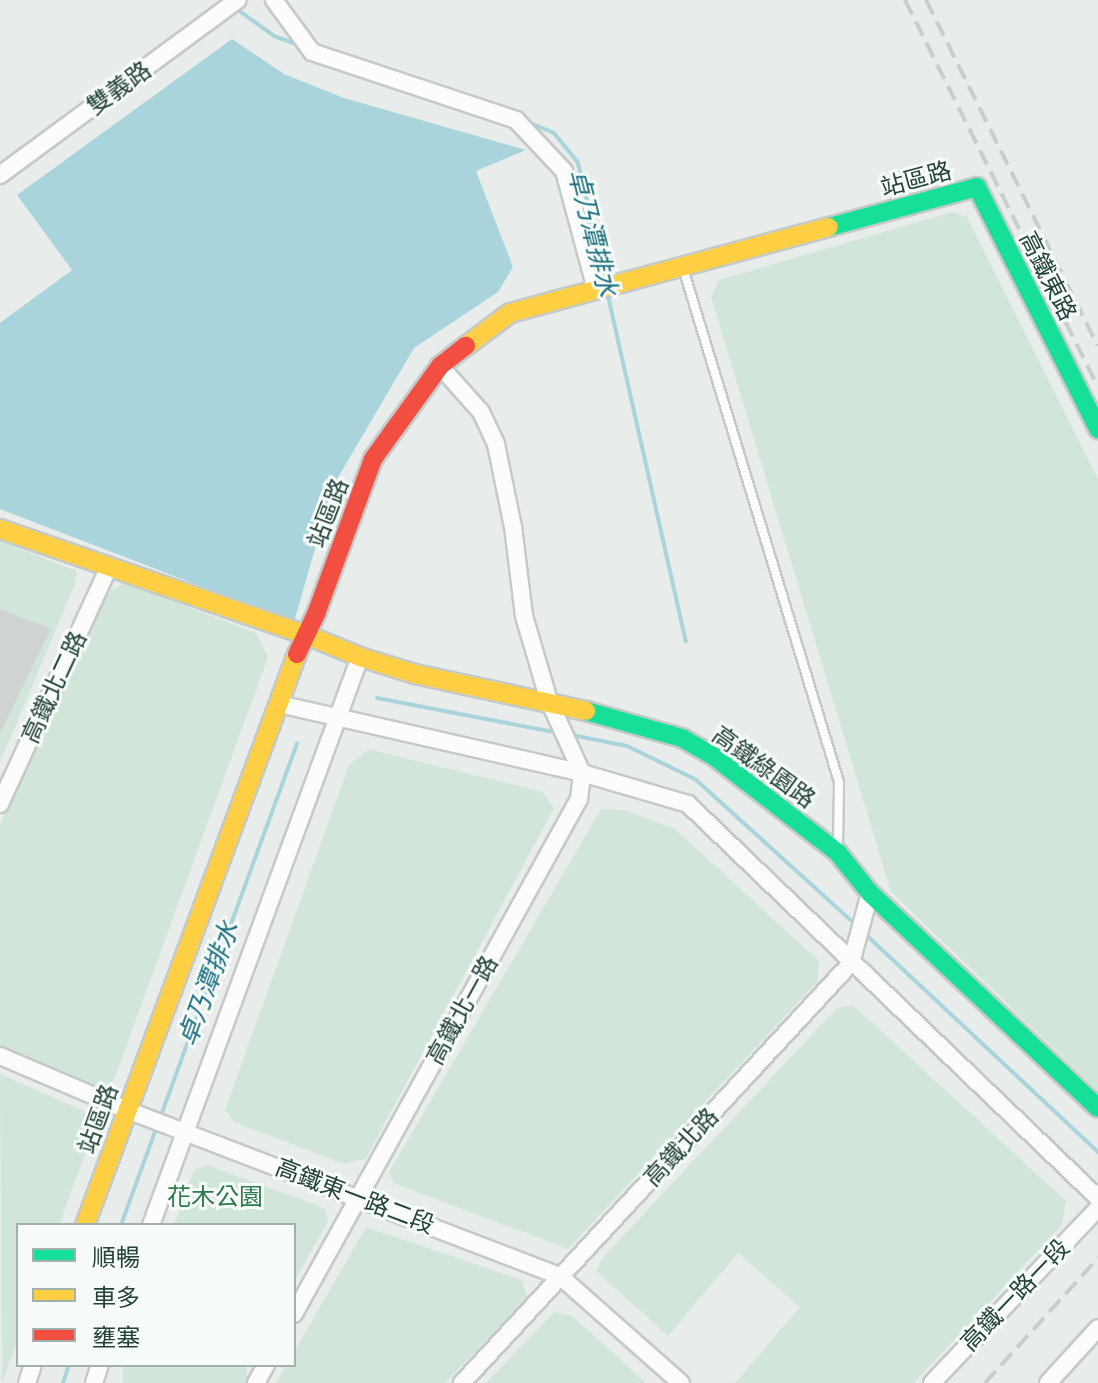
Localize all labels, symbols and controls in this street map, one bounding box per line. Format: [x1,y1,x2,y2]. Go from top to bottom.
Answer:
street label: 雙義路 [81,55,157,121]
street label: 站區路 [877,156,955,202]
water label: 卓乃潭排水 [561,166,623,300]
street label: 高鐵東路 [1013,227,1083,325]
street label: 站區路 [302,474,354,552]
street label: 高鐵北二路 [16,627,92,747]
street label: 高鐵綠園路 [707,720,821,814]
water label: 卓乃潭排水 [172,918,246,1050]
street label: 高鐵北一路 [420,951,504,1069]
street label: 站區路 [72,1080,124,1158]
street label: 高鐵北路 [638,1102,724,1192]
street label: 高鐵東一路二段 [271,1152,439,1240]
park label: 花木公園 [167,1183,263,1211]
legend [16,1223,296,1367]
street label: 高鐵一路一段 [955,1233,1075,1357]
text: 順暢 [92,1243,140,1272]
text: 車多 [92,1283,140,1312]
text: 壅塞 [92,1323,140,1352]

